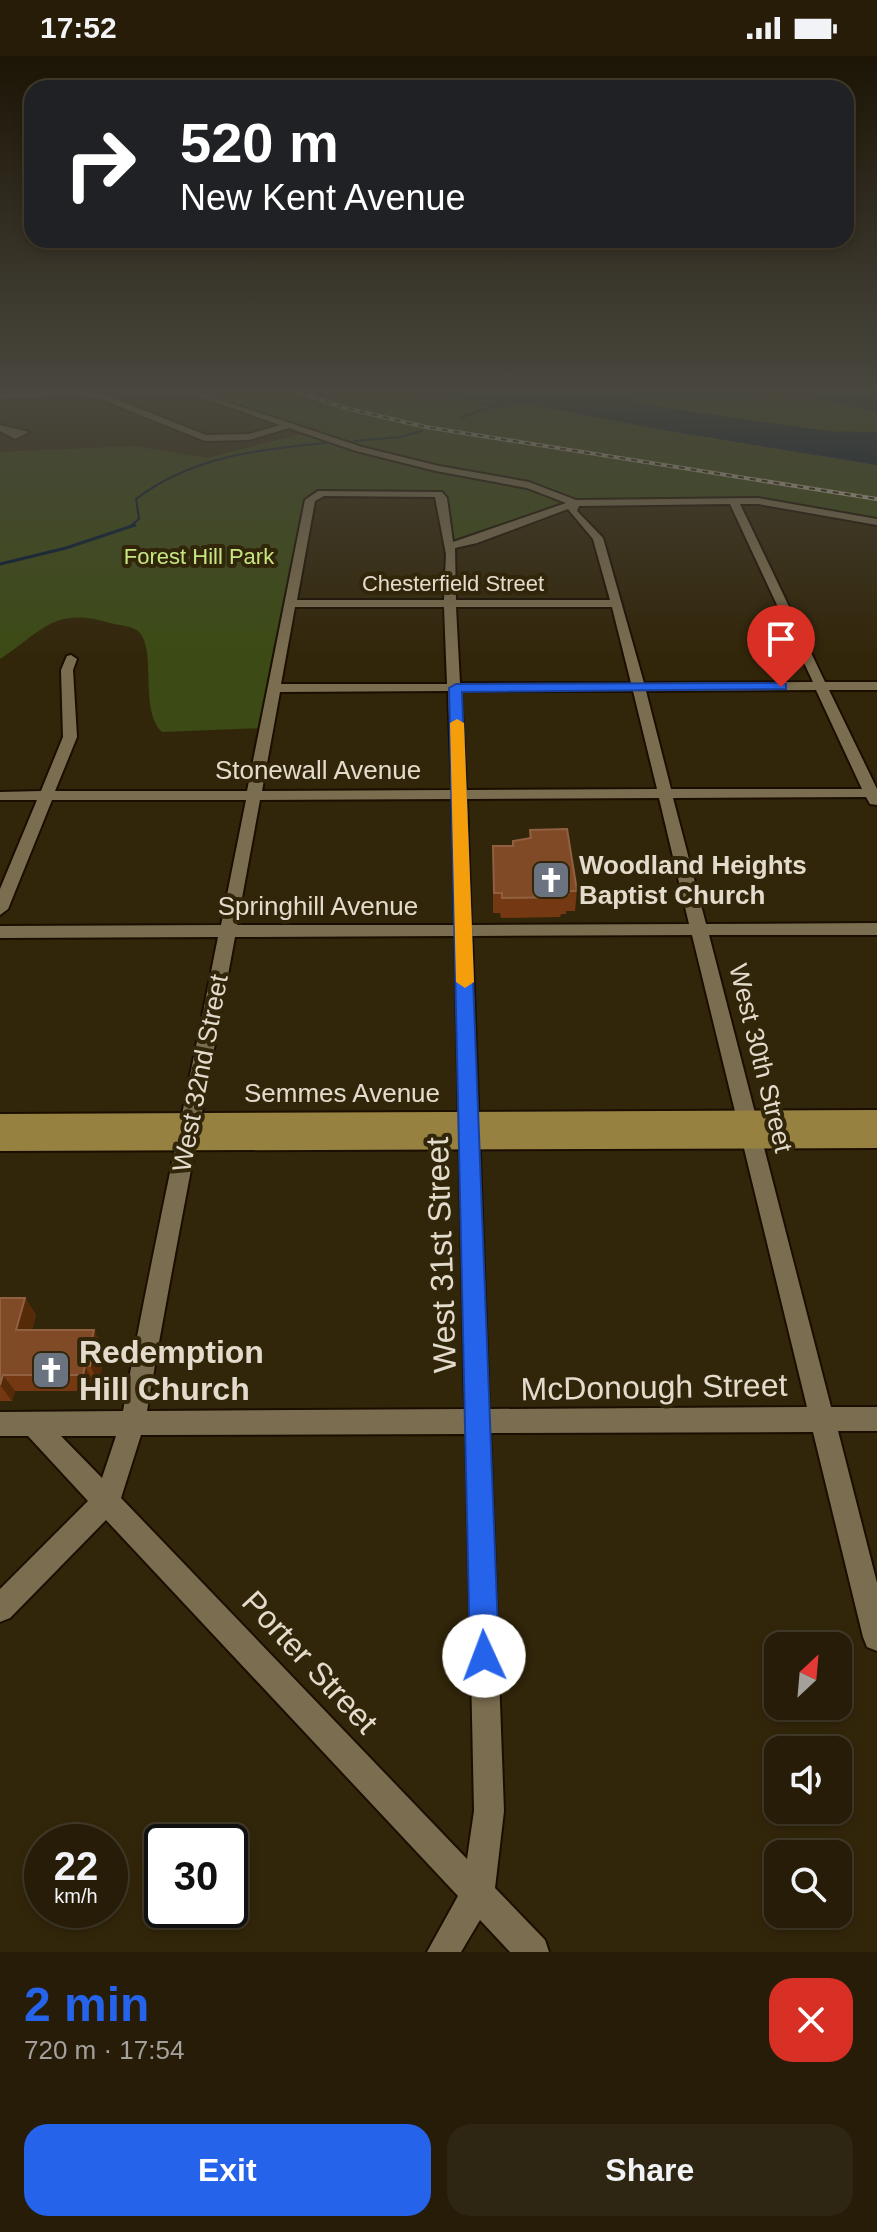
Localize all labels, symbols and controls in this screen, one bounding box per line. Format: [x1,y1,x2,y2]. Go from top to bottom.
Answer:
text: 17:52 [40,11,117,44]
text: 520 m [180,111,339,174]
icon: right [48,112,152,216]
text: New Kent Avenue [180,177,466,218]
park label: Forest Hill Park [124,544,275,569]
street label: Chesterfield Street [362,571,544,596]
pin [747,605,815,687]
icon: arrive [759,617,803,661]
street label: Stonewall Avenue [215,755,421,785]
place label: Woodland Heights Baptist Church [579,850,807,910]
church icon: Woodland Heights Baptist Church [530,859,572,901]
street label: Springhill Avenue [218,891,418,921]
street label: West 30th Street [723,961,799,1156]
street label: West 32nd Street [166,971,234,1174]
street label: Semmes Avenue [244,1078,440,1108]
street label: West 31st Street [419,1136,463,1374]
place label: Redemption Hill Church [79,1334,264,1407]
church icon: Redemption Hill Church [30,1349,72,1391]
street label: McDonough Street [520,1367,788,1407]
street label: Porter Street [235,1583,385,1741]
position arrow [442,1614,526,1698]
north arrow [764,1632,852,1720]
map controls [764,1632,852,1928]
button: sound [764,1736,852,1824]
speed limit sign: 30 [144,1824,248,1928]
button: search [764,1840,852,1928]
text: 22 [54,1844,98,1888]
text: km/h [54,1885,98,1907]
text: 2 min [24,1978,149,2031]
button: close [769,1978,853,2062]
text: 720 m · 17:54 [24,2035,184,2065]
button: Exit [24,2124,431,2216]
button: Share [447,2124,853,2216]

